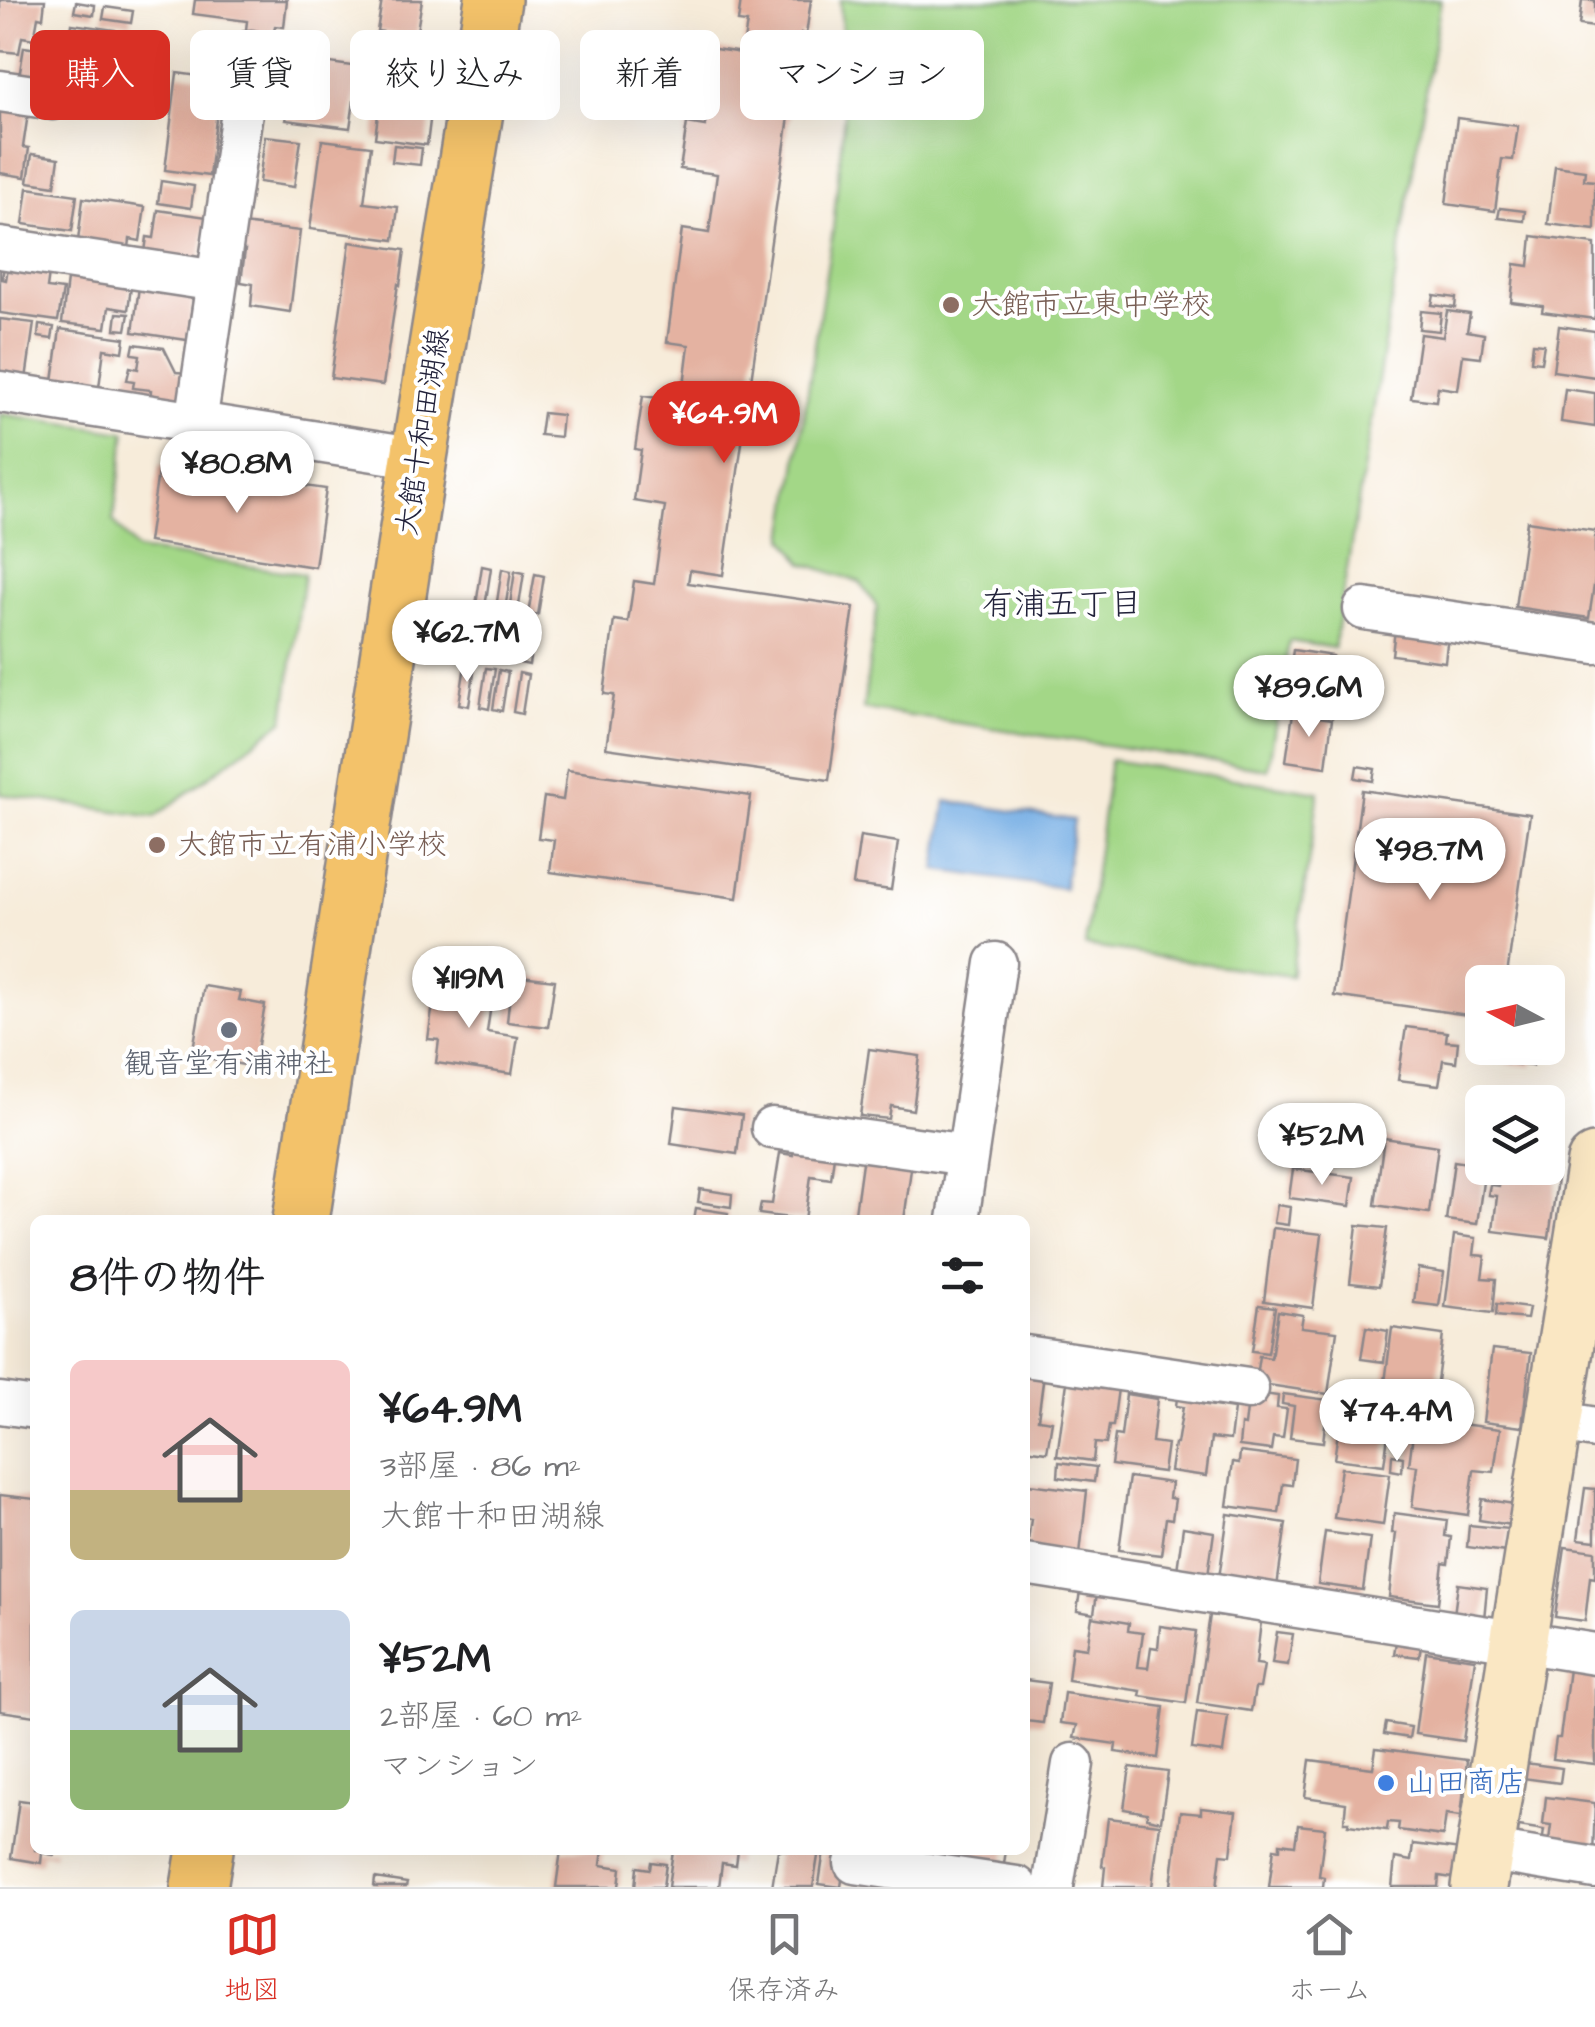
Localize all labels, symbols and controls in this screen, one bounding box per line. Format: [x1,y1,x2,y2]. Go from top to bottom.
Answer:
chip: 購入 [30,30,170,120]
chip: 賃貸 [190,30,330,120]
chip: 絞り込み [350,30,560,120]
chip: 新着 [580,30,720,120]
chip: マンション [740,30,984,120]
place label: 大館市立東中学校 [971,284,1211,326]
marker: 大館市立東中学校 [940,294,962,316]
street label: 大館十和田湖線 [386,325,460,539]
pin: ¥64.9M [643,381,805,466]
text: ¥64.9M [670,391,778,436]
pin: ¥80.8M [156,431,318,516]
text: ¥80.8M [182,441,292,486]
district label: 有浦五丁目 [982,582,1142,627]
pin: ¥62.7M [386,600,548,685]
text: ¥62.7M [414,610,520,655]
pin: ¥89.6M [1228,655,1390,740]
text: ¥89.6M [1255,665,1363,710]
pin: ¥98.7M [1349,818,1511,903]
place label: 大館市立有浦小学校 [177,824,447,866]
text: ¥98.7M [1377,828,1483,873]
marker: 大館市立有浦小学校 [146,834,168,856]
pin: ¥119M [399,946,539,1031]
text: ¥119M [434,956,504,1001]
north arrow [1465,965,1565,1065]
map controls [1465,965,1565,1185]
marker: 観音堂有浦神社 [218,1019,240,1041]
place label: 観音堂有浦神社 [124,1043,334,1085]
button: layers [1465,1085,1565,1185]
pin: ¥52M [1263,1103,1381,1188]
text: ¥52M [1280,1113,1364,1158]
icon: filters [935,1248,990,1303]
text: 8件の物件 [70,1250,265,1308]
pin: ¥74.4M [1316,1379,1478,1464]
text: ¥64.9M [380,1381,522,1439]
text: ¥74.4M [1341,1389,1453,1434]
icon: home [150,1400,270,1520]
text: 3部屋 · 86 m² [380,1444,581,1489]
text: 大館十和田湖線 [380,1494,604,1539]
text: ¥52M [380,1631,491,1689]
icon: home [150,1650,270,1770]
text: 2部屋 · 60 m² [380,1694,582,1739]
text: マンション [380,1744,539,1789]
place label: 山田商店 [1406,1762,1526,1804]
marker: 山田商店 [1375,1772,1397,1794]
tab: 地図 [224,1907,280,2010]
tab: 保存済み [728,1907,840,2010]
tab: ホーム [1288,1907,1371,2010]

